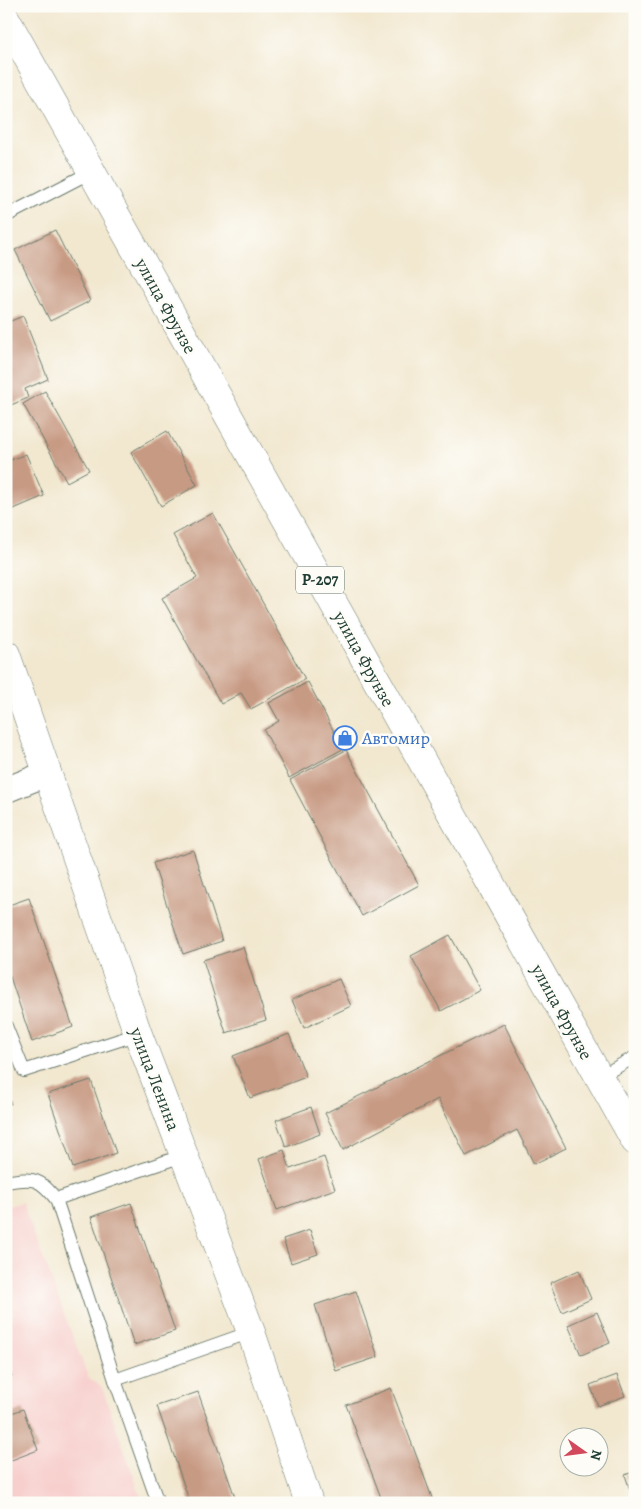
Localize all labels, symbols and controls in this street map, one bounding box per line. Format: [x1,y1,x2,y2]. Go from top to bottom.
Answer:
street label: улица Фрунзе [129,253,202,358]
road number: Р-207 [296,566,344,594]
street label: улица Фрунзе [327,606,400,711]
shop icon: Автомир [332,725,358,751]
place label: Автомир [361,726,430,750]
street label: улица Фрунзе [525,959,598,1064]
street label: улица Ленина [124,1023,186,1135]
north arrow [558,1426,608,1476]
text: N [586,1448,607,1462]

